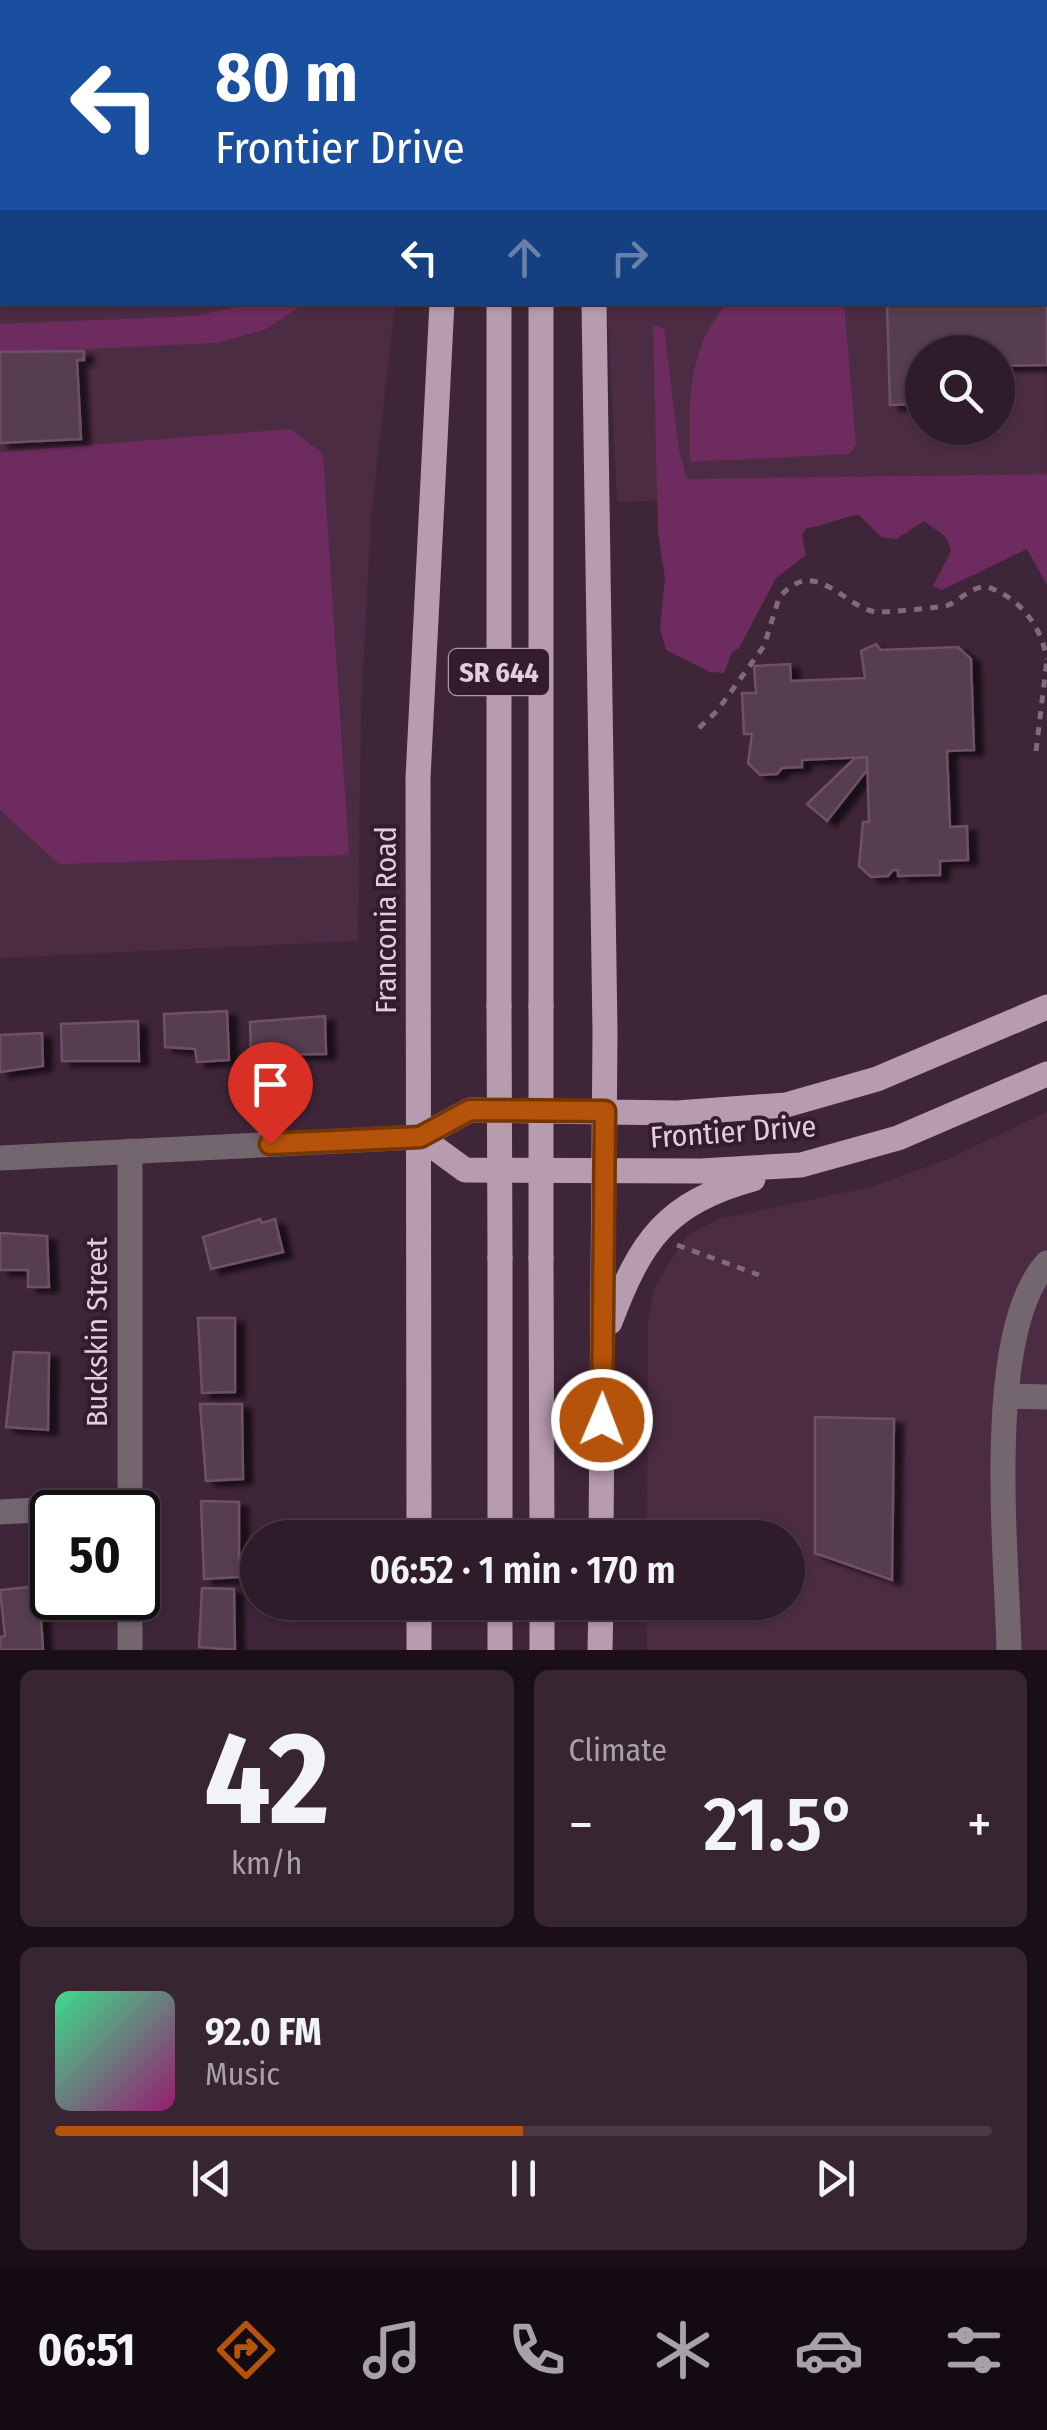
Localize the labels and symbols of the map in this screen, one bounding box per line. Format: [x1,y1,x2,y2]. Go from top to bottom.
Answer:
road number: SR 644 [449,649,549,695]
street label: Franconia Road [368,826,404,1014]
pin [228,1042,313,1145]
street label: Frontier Drive [649,1108,817,1156]
street label: Buckskin Street [79,1237,115,1427]
position arrow [550,1368,654,1472]
speed limit sign: 50 [30,1490,160,1620]

